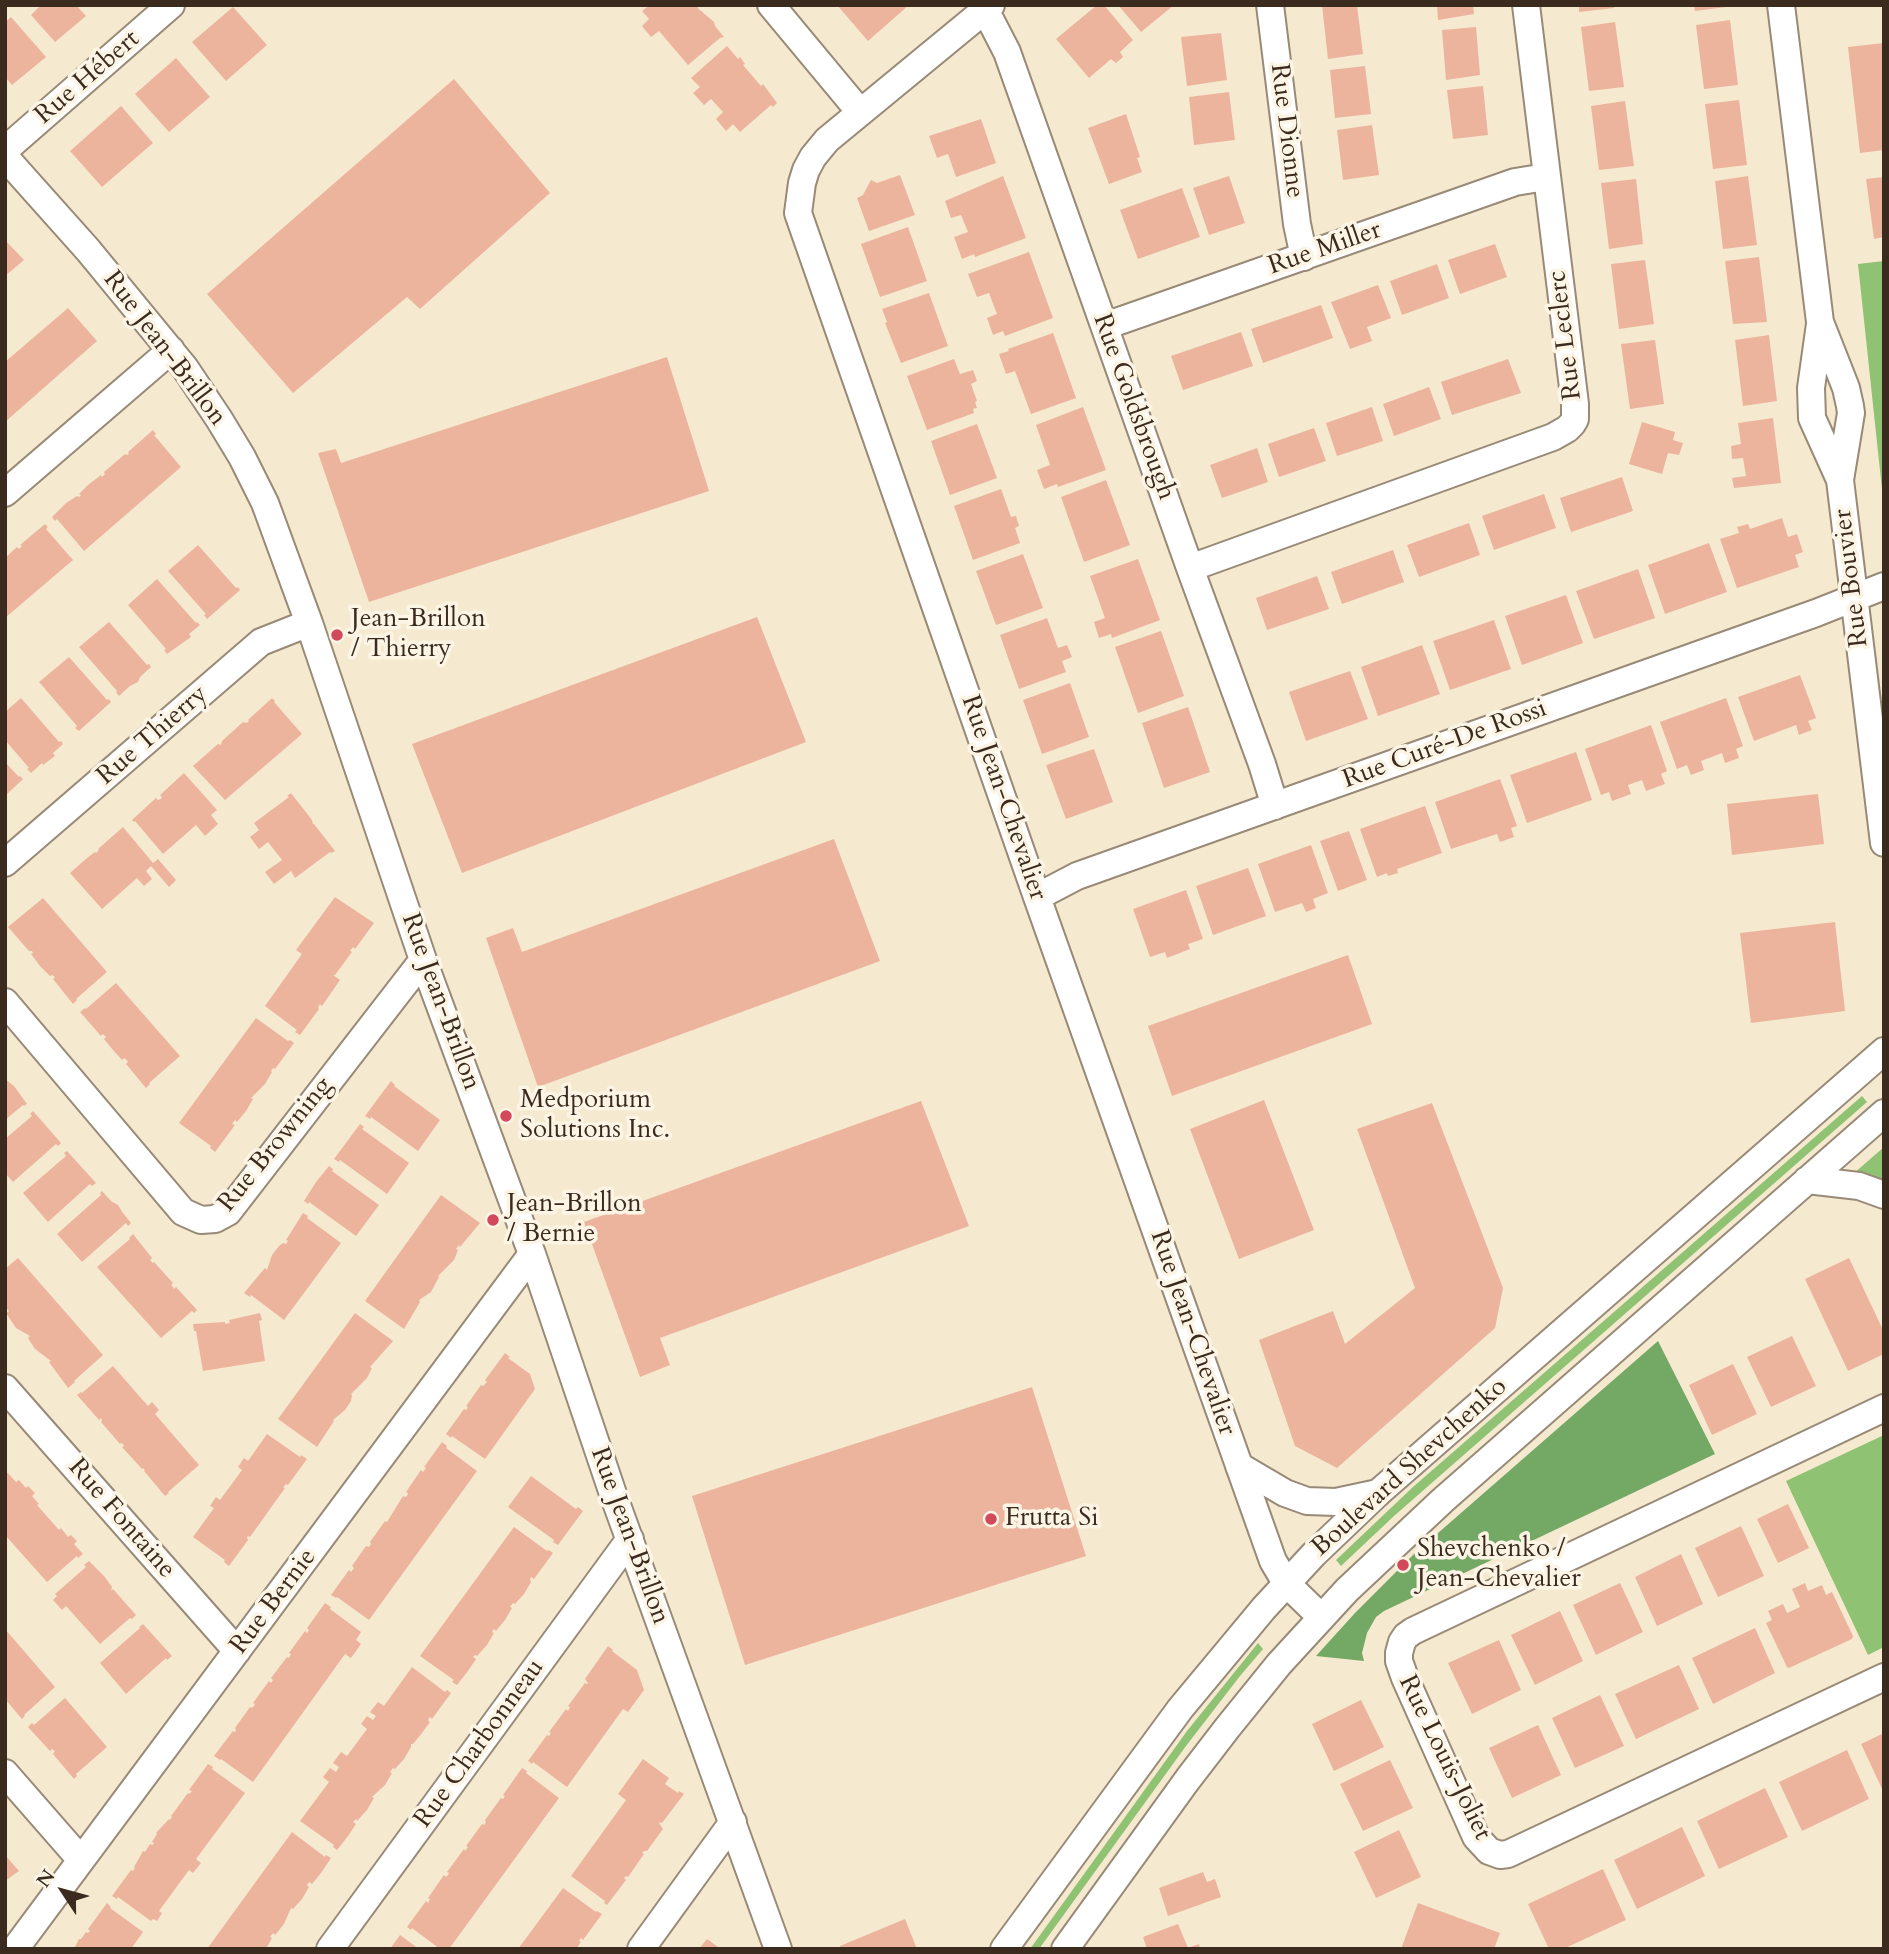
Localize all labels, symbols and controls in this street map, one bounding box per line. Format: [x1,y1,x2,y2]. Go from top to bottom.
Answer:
street label: Rue Hébert [29,24,147,132]
street label: Rue Dionne [1262,62,1310,200]
street label: Rue Miller [1264,215,1386,283]
street label: Rue Jean-Brillon [96,265,232,433]
street label: Rue Leclerc [1543,268,1589,402]
street label: Rue Goldsbrough [1085,310,1181,504]
street label: Rue Bouvier [1828,507,1876,649]
place label: Jean-Brillon / Thierry [351,604,486,666]
marker: Jean-Brillon / Thierry [329,627,345,643]
street label: Rue Thierry [91,680,215,792]
street label: Rue Jean-Chevalier [953,691,1053,905]
street label: Rue Curé-De Rossi [1339,694,1551,796]
street label: Rue Jean-Brillon [394,909,486,1095]
street label: Rue Browning [212,1071,340,1219]
place label: Medporium Solutions Inc. [520,1085,670,1146]
marker: Medporium Solutions Inc. [498,1108,514,1124]
place label: Jean-Brillon / Bernie [507,1189,642,1250]
marker: Jean-Brillon / Bernie [485,1212,501,1228]
street label: Rue Jean-Chevalier [1142,1226,1242,1440]
street label: Boulevard Shevchenko [1306,1372,1514,1564]
street label: Rue Jean-Brillon [583,1443,675,1629]
street label: Rue Fontaine [61,1453,181,1585]
place label: Frutta Si [1005,1503,1099,1535]
marker: Frutta Si [983,1511,999,1527]
place label: Shevchenko / Jean-Chevalier [1417,1534,1581,1596]
street label: Rue Bernie [224,1543,324,1661]
marker: Shevchenko / Jean-Chevalier [1395,1557,1411,1573]
street label: Rue Charbonneau [408,1654,552,1834]
street label: Rue Louis-Joliet [1391,1670,1497,1846]
north arrow [28,1856,98,1926]
text: N [31,1864,61,1893]

